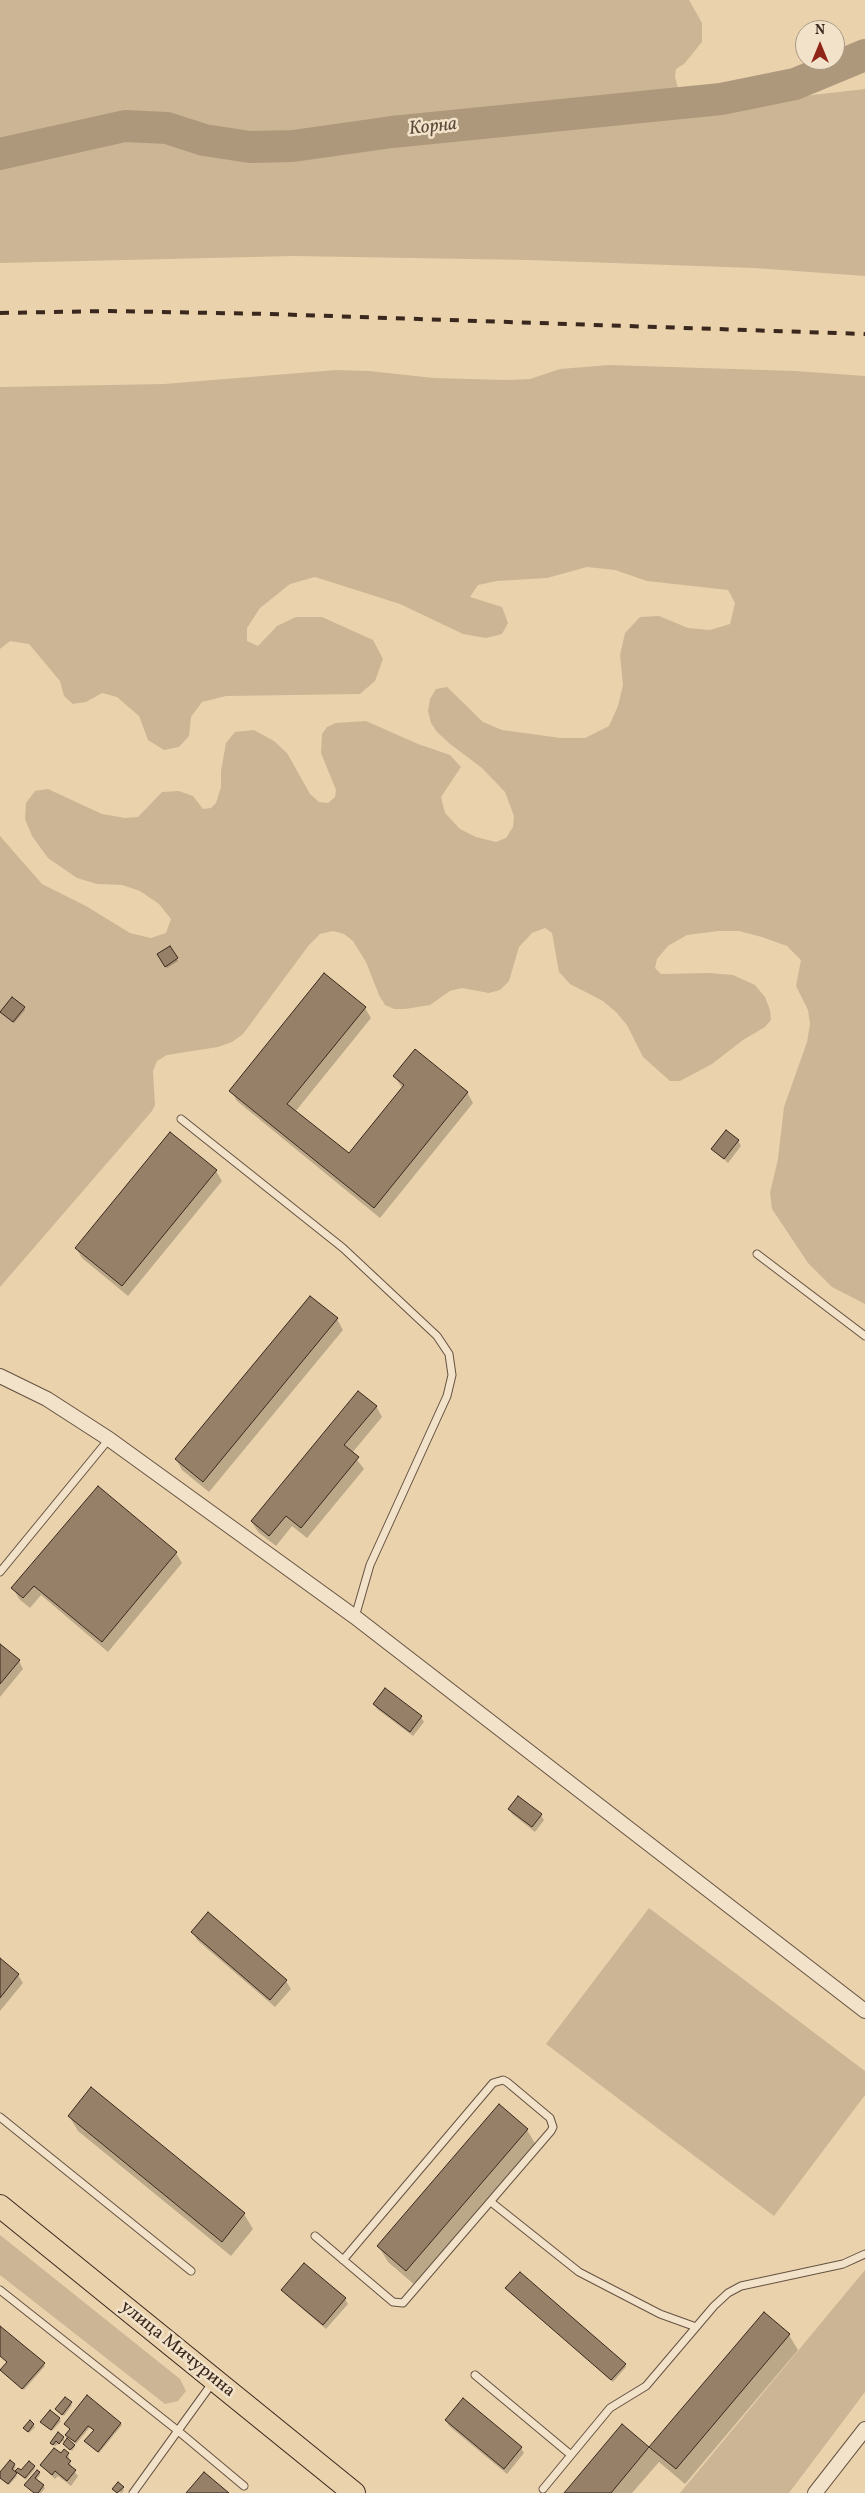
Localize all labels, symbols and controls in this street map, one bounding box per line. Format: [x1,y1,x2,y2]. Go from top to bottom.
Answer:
north arrow [795,20,845,70]
text: N [815,21,825,40]
water label: Корна [408,114,458,142]
street label: улица Мичурина [115,2297,239,2403]

